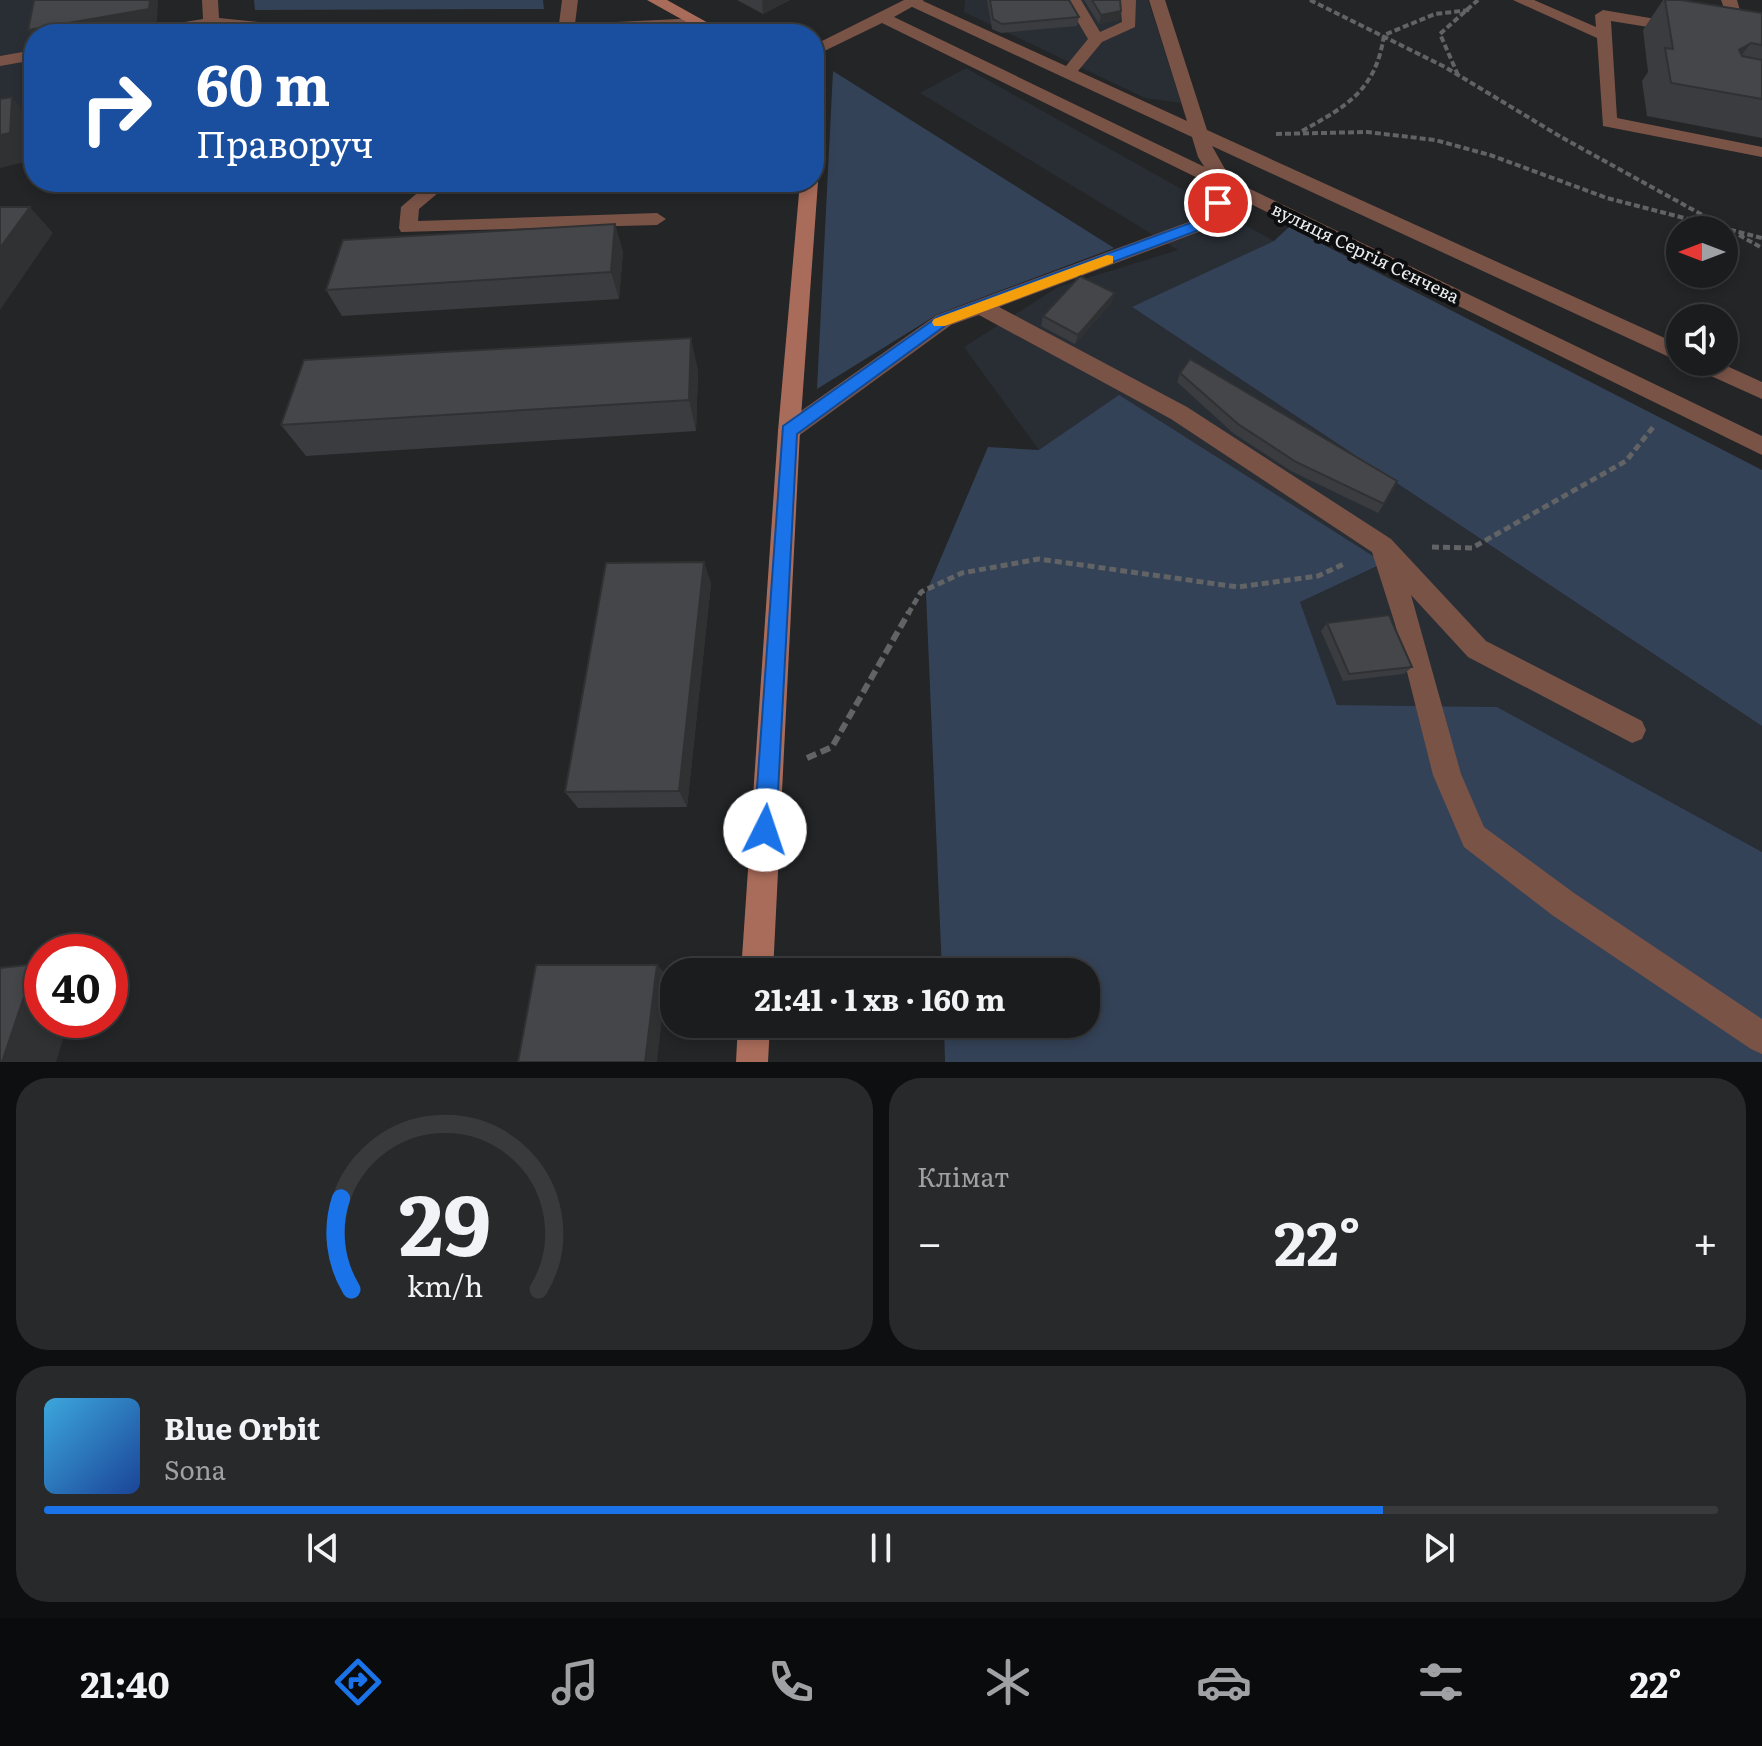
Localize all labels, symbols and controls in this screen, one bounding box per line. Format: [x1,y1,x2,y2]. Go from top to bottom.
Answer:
text: 60 m [196,40,330,123]
icon: right [64,56,168,160]
text: Праворуч [196,116,374,169]
pin [1184,169,1252,237]
icon: arrive [1196,181,1240,225]
street label: вулиця Сергія Сєнчева [1268,195,1465,309]
north arrow [1666,216,1738,288]
map controls [1666,216,1738,376]
button: sound [1666,304,1738,376]
position arrow [723,788,807,872]
speed limit sign: 40 [24,934,128,1038]
text: 21:41 · 1 хв · 160 m [755,976,1005,1020]
text: Клімат [917,1156,1009,1195]
text: 29 [398,1158,491,1282]
text: 22° [1274,1195,1361,1284]
text: − [917,1207,943,1273]
text: + [1692,1207,1718,1273]
text: km/h [406,1263,483,1306]
text: Blue Orbit [164,1405,320,1449]
text: Sona [164,1449,226,1488]
icon: previous [301,1526,345,1570]
icon: pause [859,1526,903,1570]
icon: next [1417,1526,1461,1570]
icon: directions [330,1654,386,1710]
icon: music [547,1654,603,1710]
icon: phone [763,1654,819,1710]
icon: climate [980,1654,1036,1710]
icon: car [1196,1654,1252,1710]
icon: filters [1413,1654,1469,1710]
text: 21:40 [80,1656,170,1709]
text: 22° [1630,1656,1682,1709]

